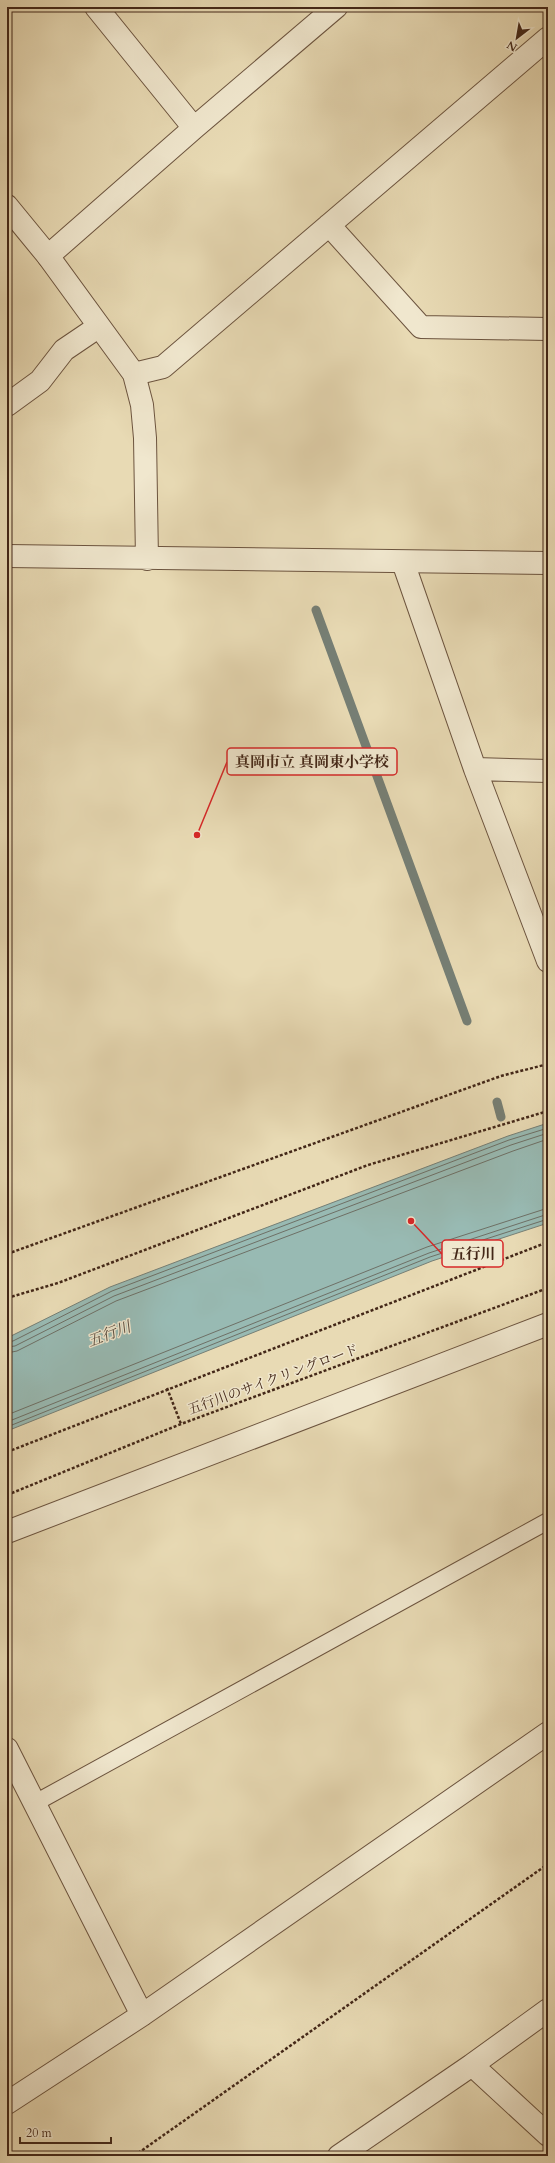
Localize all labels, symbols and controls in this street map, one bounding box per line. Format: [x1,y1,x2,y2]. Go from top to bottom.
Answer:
north arrow [497,18,537,58]
text: N [504,37,520,55]
callout: 真岡市立 真岡東小学校 [227,748,397,775]
text: 真岡市立 真岡東小学校 [235,752,389,772]
callout: 五行川 [442,1240,503,1267]
text: 五行川 [450,1244,496,1264]
water label: 五行川 [84,1316,135,1351]
street label: 五行川のサイクリングロード [185,1340,361,1419]
scale bar [20,2119,111,2145]
text: 20 m [26,2125,53,2141]

